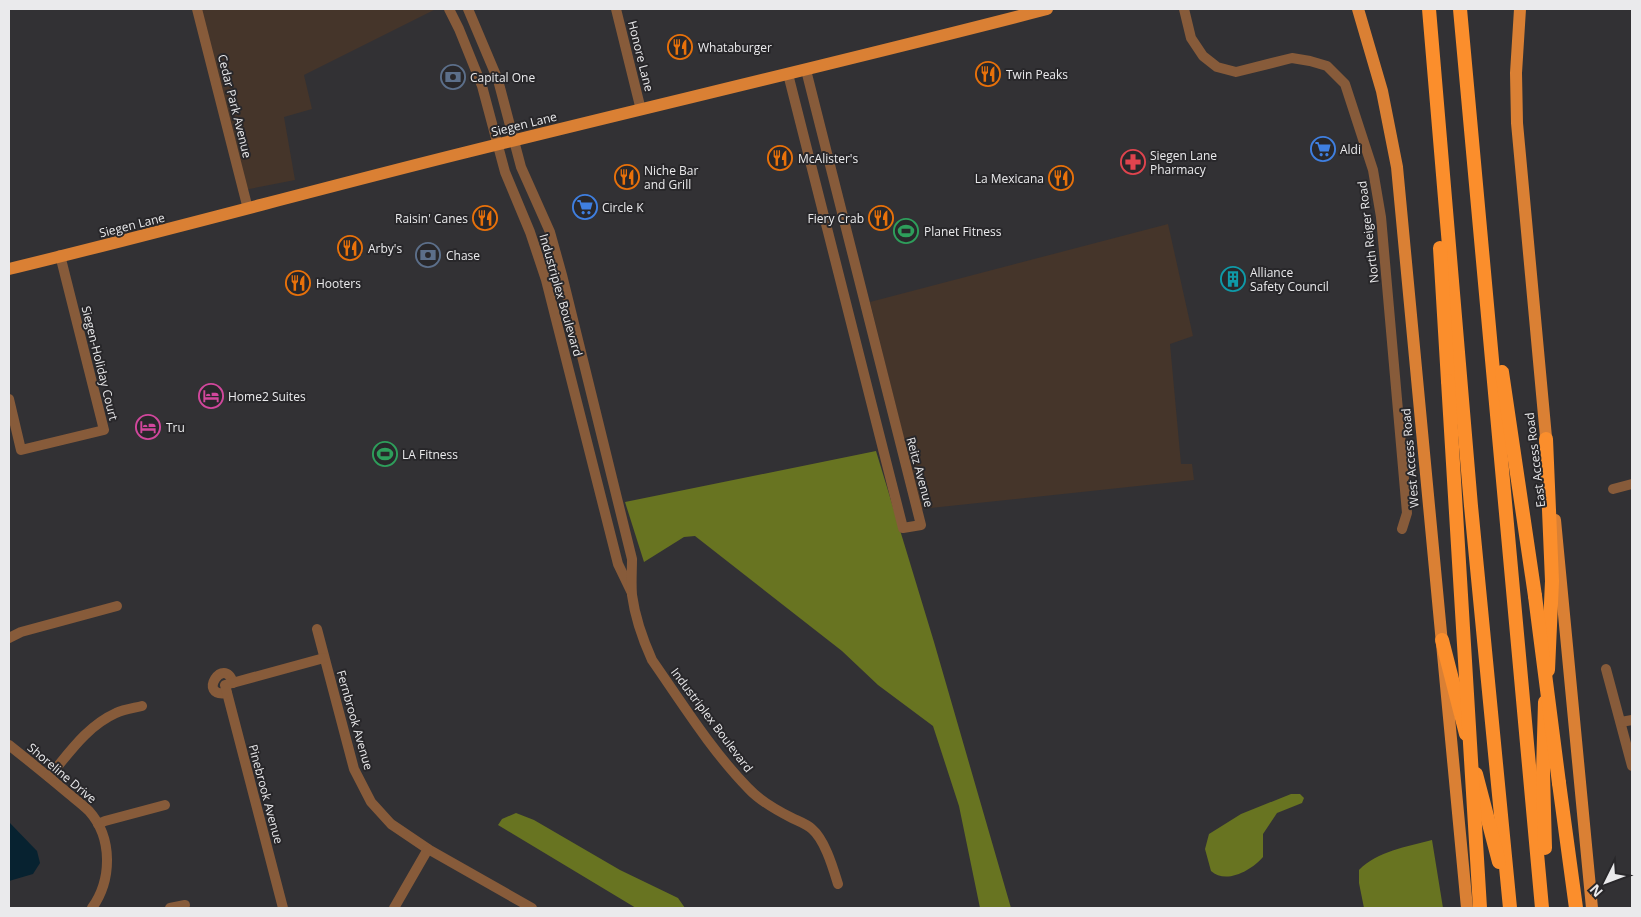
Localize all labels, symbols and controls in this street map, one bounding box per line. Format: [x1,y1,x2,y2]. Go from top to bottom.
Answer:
street label: Honore Lane [624,19,658,93]
restaurant icon: Whataburger [667,34,693,60]
place label: Whataburger [698,39,772,56]
street label: Cedar Park Avenue [214,52,256,160]
restaurant icon: Twin Peaks [975,61,1001,87]
bank icon: Capital One [440,64,466,90]
place label: Twin Peaks [1006,66,1068,83]
place label: Capital One [470,69,535,86]
street label: Siegen Lane [489,108,559,140]
supermarket icon: Aldi [1310,136,1336,162]
place label: Aldi [1340,141,1361,158]
restaurant icon: McAlister's [767,145,793,171]
place label: Siegen Lane Pharmacy [1150,147,1217,178]
pharmacy icon: Siegen Lane Pharmacy [1120,149,1146,175]
place label: McAlister's [798,150,858,167]
place label: Niche Bar and Grill [644,162,698,193]
restaurant icon: Niche Bar and Grill [614,164,640,190]
restaurant icon: La Mexicana [1048,165,1074,191]
place label: La Mexicana [975,170,1044,187]
street label: North Reiger Road [1353,180,1383,284]
supermarket icon: Circle K [572,194,598,220]
place label: Circle K [602,199,644,216]
restaurant icon: Raisin' Canes [472,205,498,231]
restaurant icon: Fiery Crab [868,205,894,231]
street label: Siegen Lane [97,209,167,241]
place label: Raisin' Canes [395,210,468,227]
place label: Fiery Crab [808,210,864,227]
sports icon: Planet Fitness [893,218,919,244]
place label: Planet Fitness [924,223,1002,240]
street label: Industriplex Boulevard [535,232,587,358]
restaurant icon: Arby's [337,235,363,261]
place label: Arby's [368,240,402,257]
bank icon: Chase [415,242,441,268]
place label: Chase [446,247,480,264]
place label: Alliance Safety Council [1250,264,1329,295]
building icon: Alliance Safety Council [1220,266,1246,292]
restaurant icon: Hooters [285,270,311,296]
place label: Hooters [316,275,361,292]
street label: Siegen-Holiday Court [78,304,122,422]
hotel icon: Home2 Suites [198,383,224,409]
place label: Home2 Suites [228,388,306,405]
street label: West Access Road [1397,407,1423,509]
street label: East Access Road [1521,412,1549,508]
hotel icon: Tru [135,414,161,440]
place label: Tru [166,419,185,436]
street label: Reitz Avenue [902,435,938,509]
sports icon: LA Fitness [372,441,398,467]
place label: LA Fitness [402,446,458,463]
street label: Industriplex Boulevard [667,664,757,776]
street label: Fernbrook Avenue [333,668,377,772]
street label: Shoreline Drive [24,739,100,807]
street label: Pinebrook Avenue [245,742,288,846]
north arrow [1581,857,1631,907]
text: N [1585,880,1607,902]

